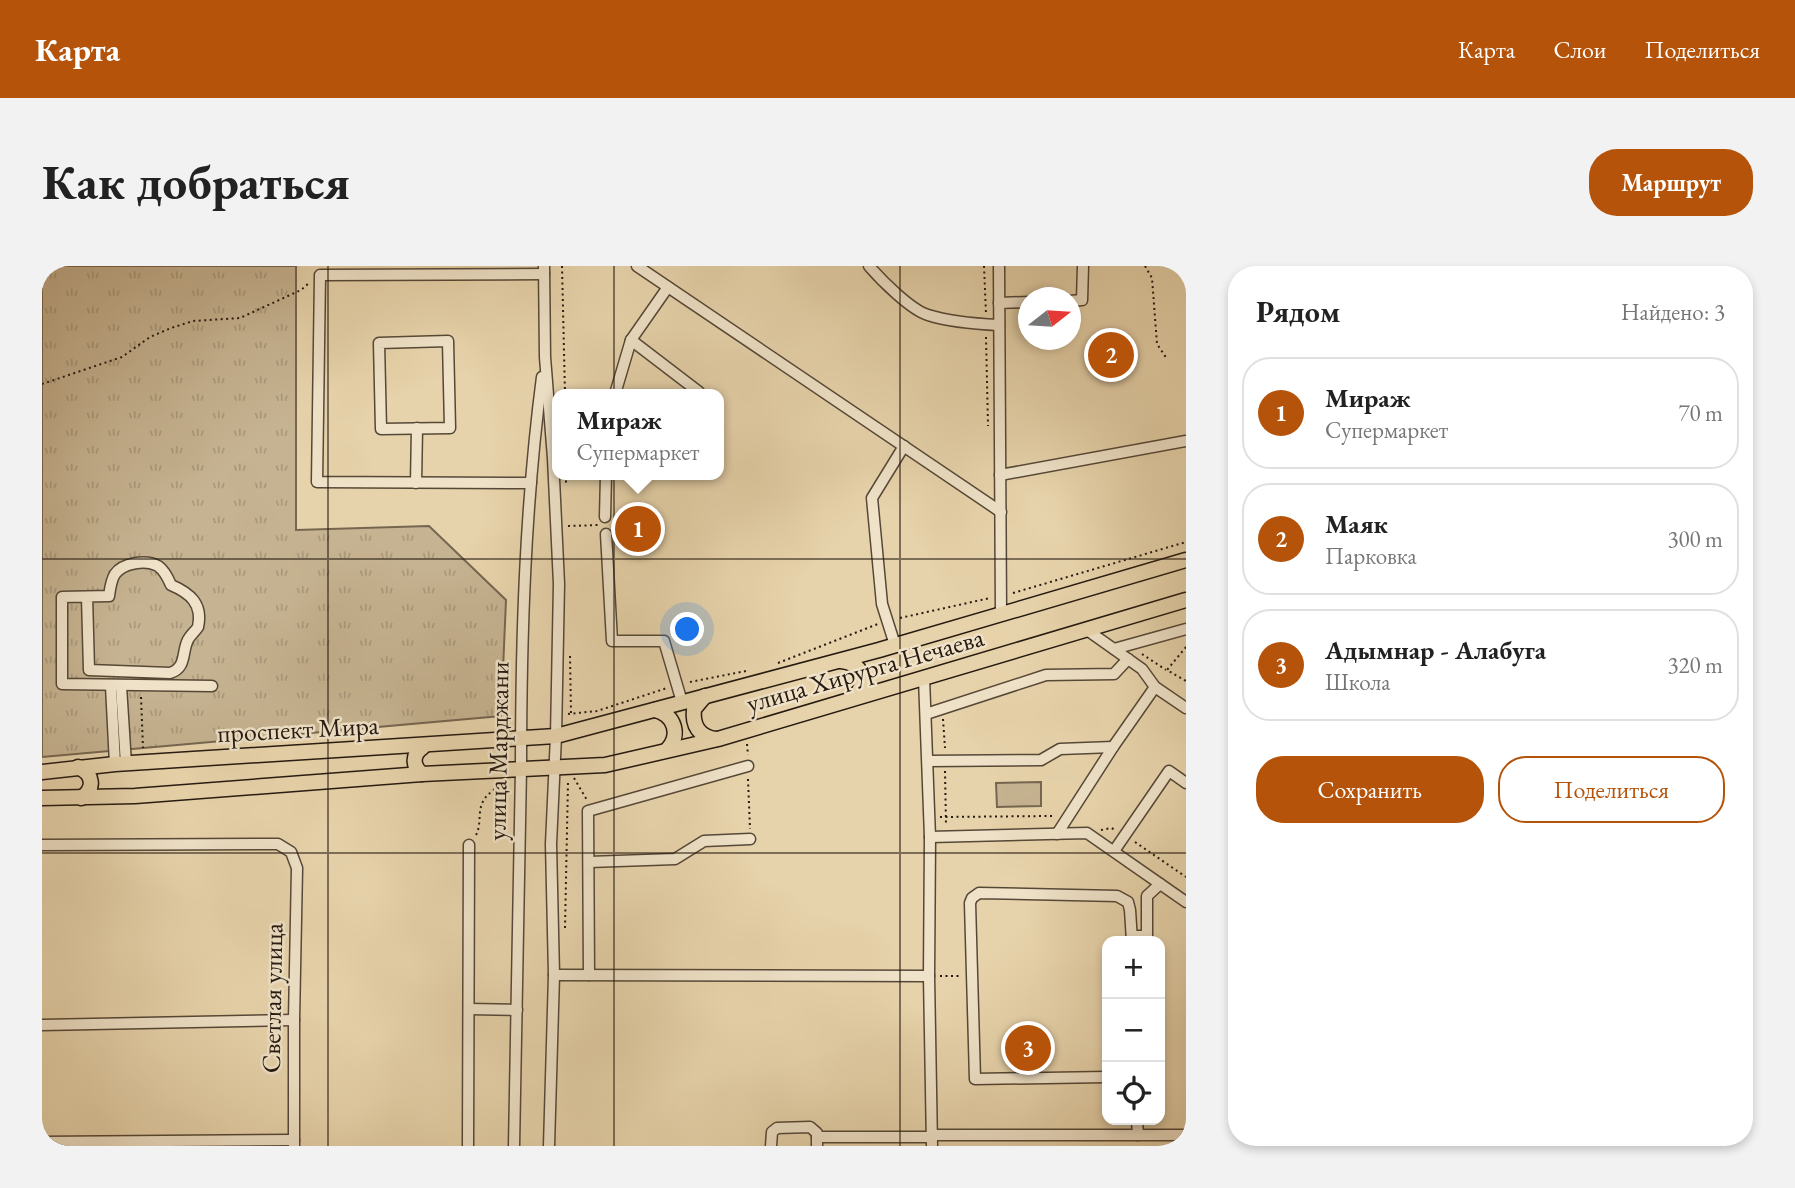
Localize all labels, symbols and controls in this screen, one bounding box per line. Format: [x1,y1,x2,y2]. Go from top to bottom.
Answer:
text: Карта [35,28,120,71]
text: Карта [1458,34,1515,65]
text: Слои [1553,34,1607,65]
text: Поделиться [1645,34,1760,65]
button: Маршрут [1589,149,1753,216]
text: Как добраться [42,150,350,214]
north arrow [1018,287,1081,350]
text: Рядом [1256,292,1340,331]
text: Найдено: 3 [1621,297,1725,327]
pin: 2 [1088,329,1134,381]
text: Мираж [1325,381,1411,415]
popup [552,389,724,480]
text: 1 [1275,398,1287,428]
text: 70 m [1678,398,1723,428]
text: Мираж [576,403,662,437]
text: Супермаркет [1325,415,1448,445]
text: Супермаркет [576,437,700,467]
pin: 1 [615,503,661,555]
text: Маяк [1325,507,1388,541]
text: 2 [1275,524,1287,554]
text: 300 m [1667,524,1723,554]
text: Парковка [1325,541,1417,571]
your location [670,612,704,646]
street label: улица Хирурга Нечаева [742,620,988,720]
text: Адымнар - Алабуга [1325,633,1546,667]
text: 3 [1275,650,1287,680]
text: 320 m [1667,650,1723,680]
street label: улица Марджани [479,661,517,841]
text: Школа [1325,667,1390,697]
street label: проспект Мира [216,708,380,750]
button: Сохранить [1256,756,1484,823]
button: Поделиться [1498,756,1725,823]
street label: Светлая улица [254,922,290,1073]
map controls [1102,936,1165,1125]
button: + [1102,936,1165,999]
button: − [1102,999,1165,1062]
pin: 3 [1005,1022,1051,1074]
button: locate [1102,1062,1165,1125]

